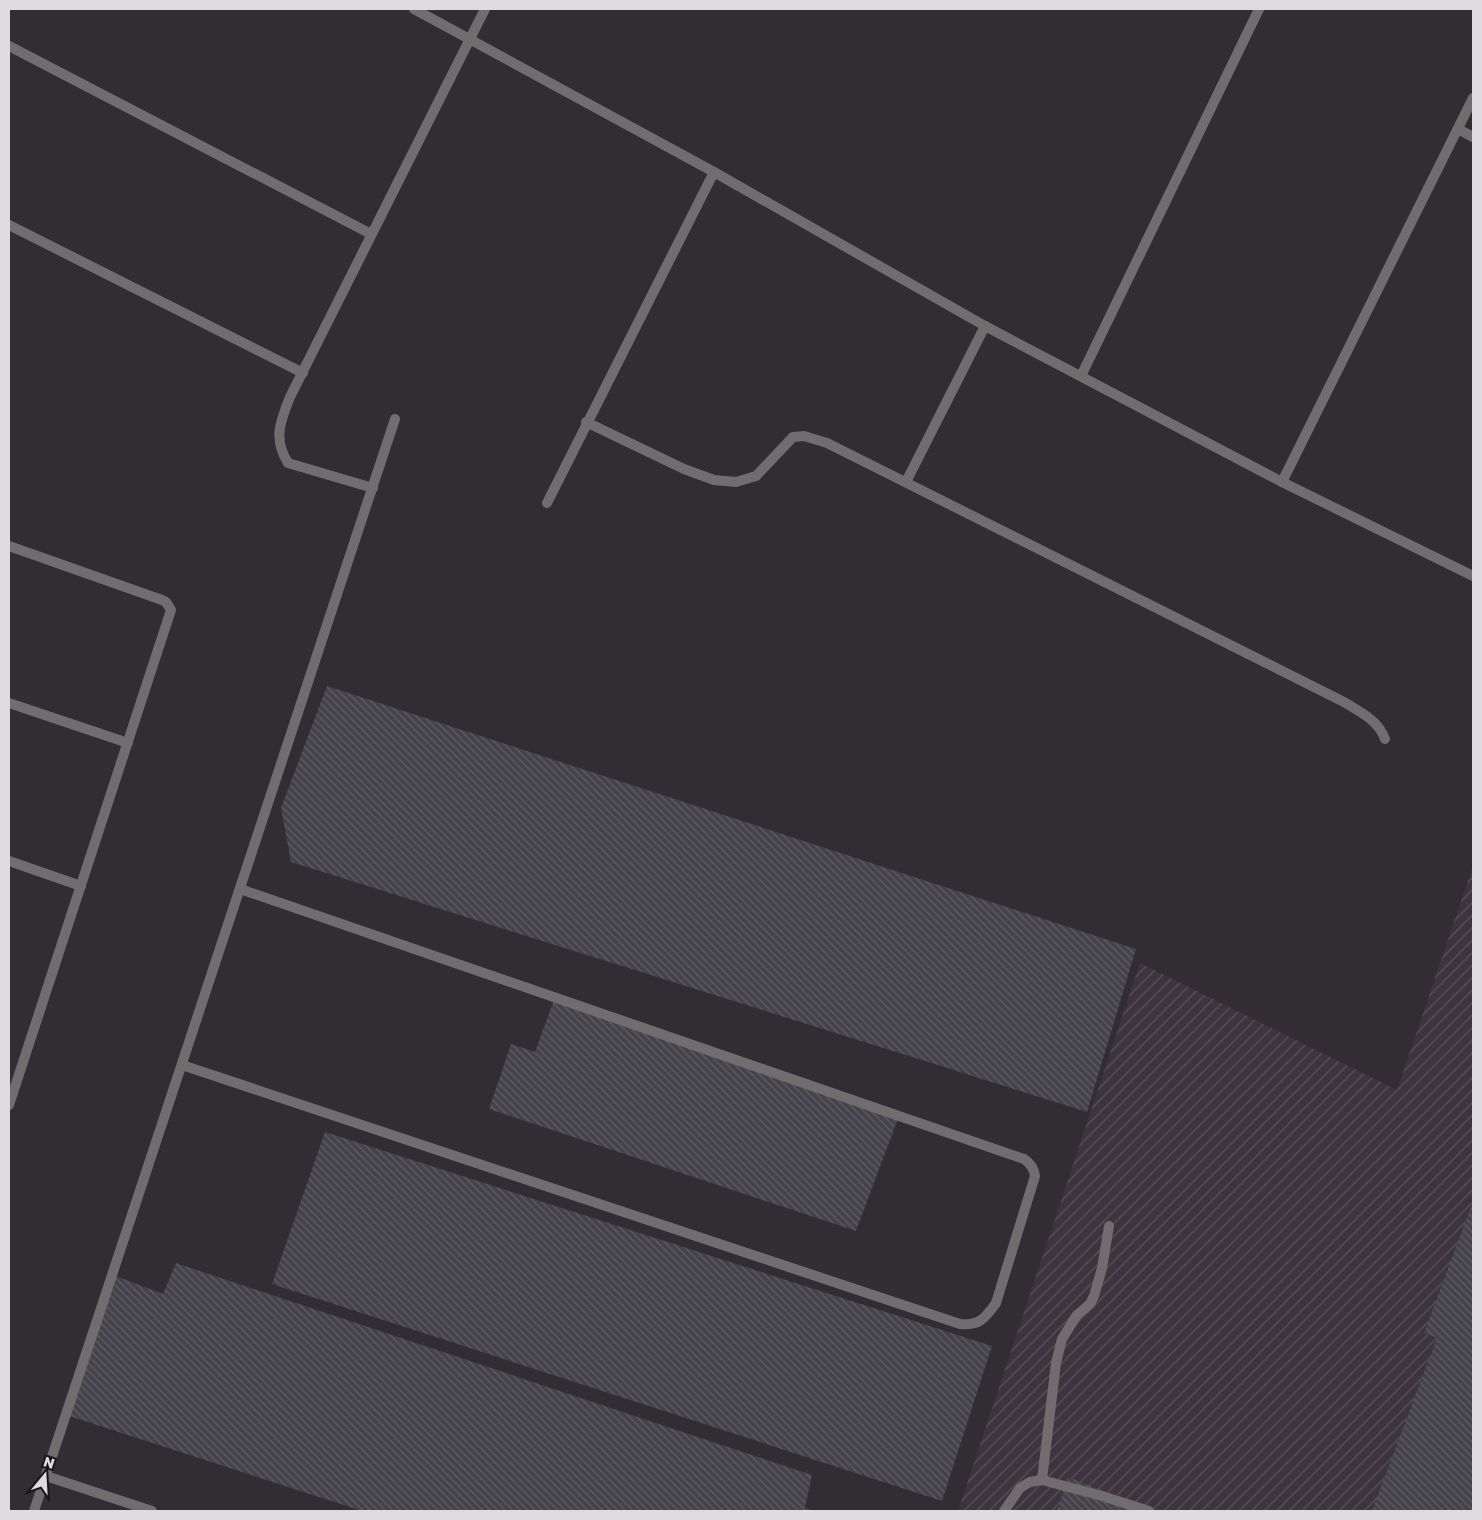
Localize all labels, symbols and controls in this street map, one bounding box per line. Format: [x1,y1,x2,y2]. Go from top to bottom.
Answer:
north arrow [20,1450,70,1500]
text: N [41,1452,57,1472]

